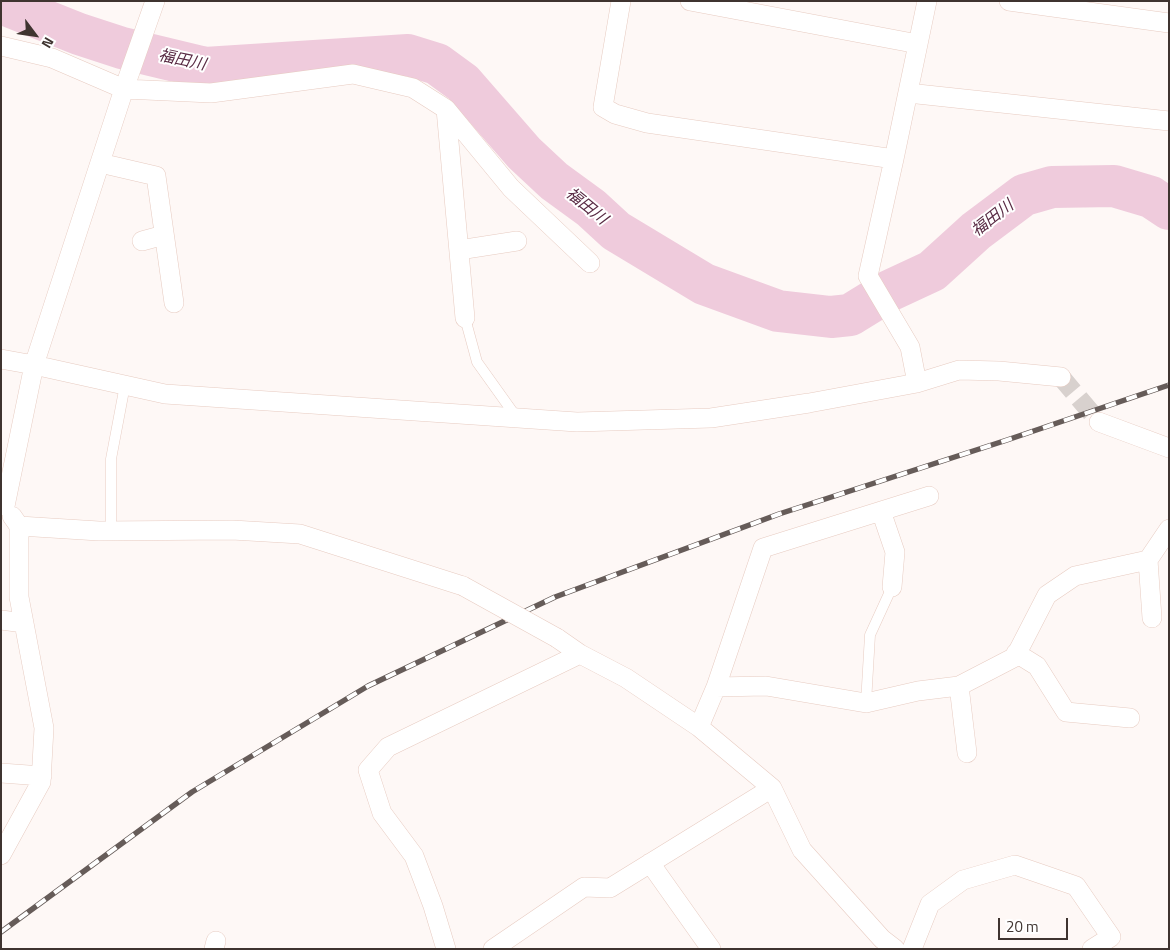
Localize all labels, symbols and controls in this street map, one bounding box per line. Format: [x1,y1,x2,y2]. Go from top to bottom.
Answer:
north arrow [10,10,60,60]
text: N [37,33,60,53]
water label: 福田川 [157,47,207,75]
water label: 福田川 [561,184,611,230]
water label: 福田川 [968,197,1018,241]
scale bar [1000,908,1070,940]
text: 20 m [1006,915,1039,938]

